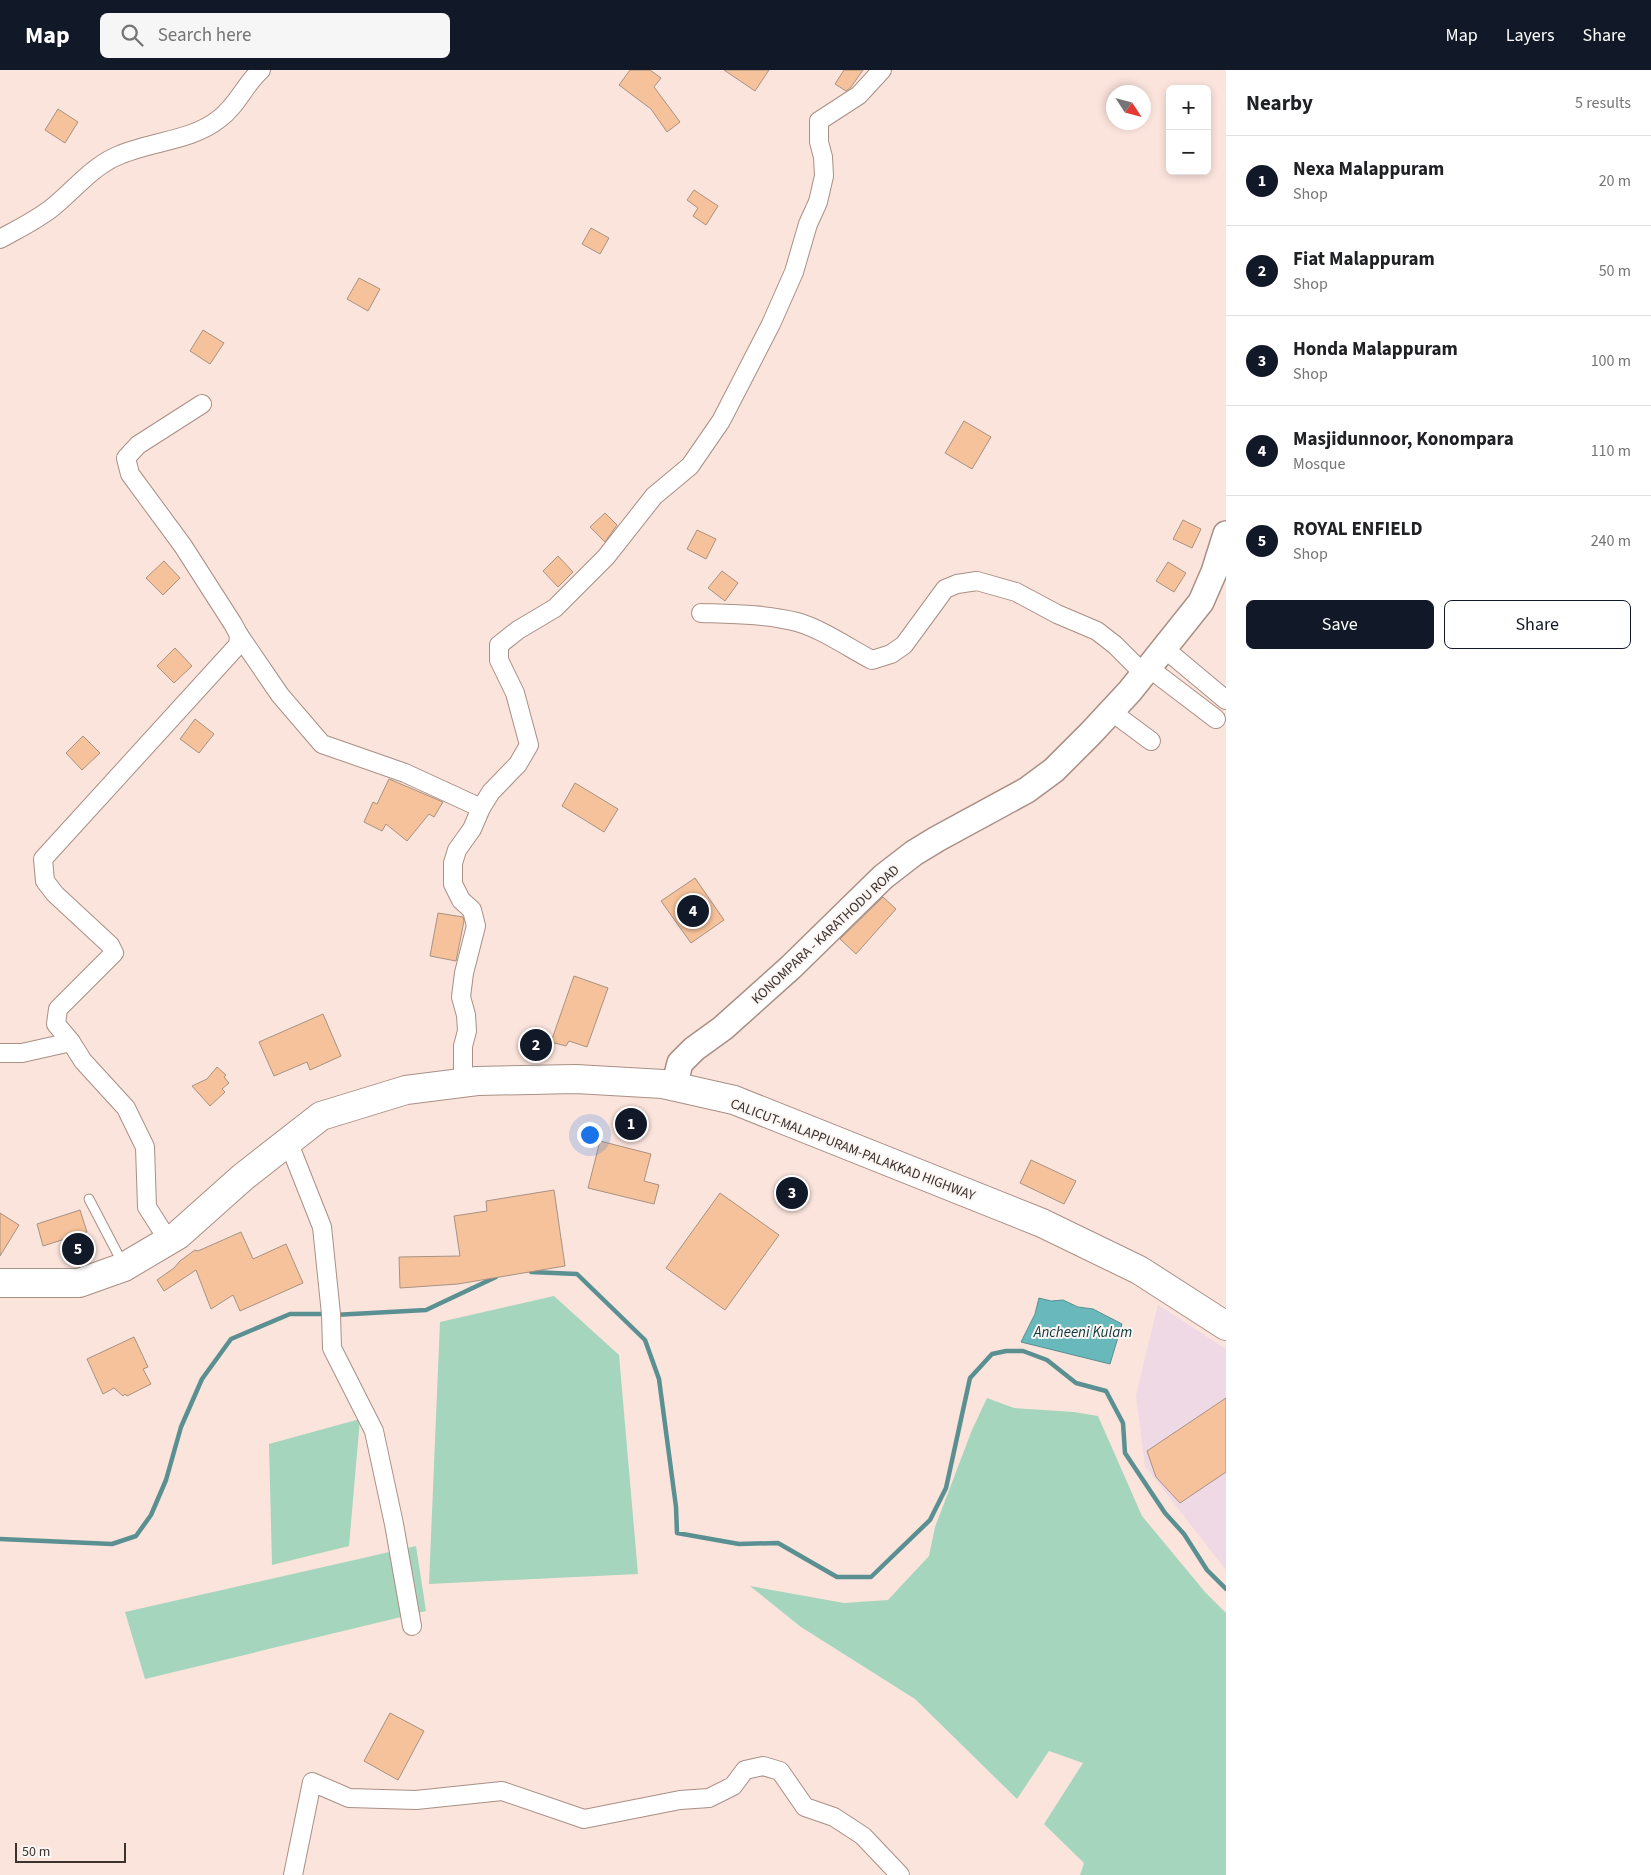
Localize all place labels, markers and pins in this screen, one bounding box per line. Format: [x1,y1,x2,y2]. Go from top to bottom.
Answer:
pin: 4 [677,892,709,930]
pin: 2 [520,1026,552,1064]
pin: 1 [615,1105,647,1143]
pin: 3 [776,1174,808,1212]
pin: 5 [62,1230,94,1268]

